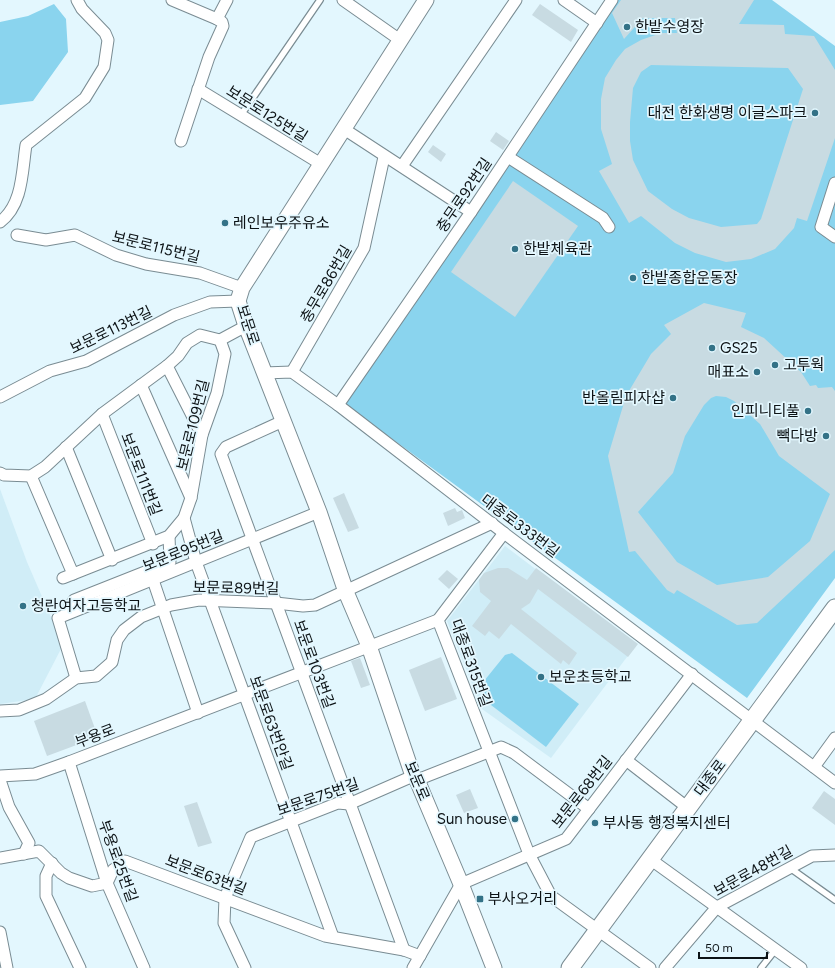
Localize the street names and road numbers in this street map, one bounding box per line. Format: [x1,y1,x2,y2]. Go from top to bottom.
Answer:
street label: 보문로125번길 [223,82,311,146]
street label: 충무로92번길 [433,154,495,236]
street label: 보문로115번길 [110,227,202,267]
street label: 충무로86번길 [297,242,355,326]
street label: 보문로113번길 [67,302,155,358]
street label: 보문로 [233,303,263,347]
street label: 보문로109번길 [173,378,213,472]
street label: 보문로111번길 [117,430,165,518]
street label: 대종로333번길 [477,491,563,561]
street label: 보문로95번길 [140,527,226,575]
street label: 보문로89번길 [192,578,280,598]
street label: 보문로103번길 [290,617,338,711]
street label: 대종로315번길 [447,617,495,709]
street label: 보문로63번안길 [246,673,296,773]
street label: 부용로 [72,720,118,752]
street label: 보문로68번길 [548,752,616,832]
street label: 대종로 [690,756,730,800]
street label: 보문로 [401,758,433,804]
street label: 보문로75번길 [275,775,361,819]
street label: 부용로25번길 [95,818,141,904]
street label: 보문로48번길 [710,842,796,900]
street label: 보문로63번길 [163,851,249,899]

